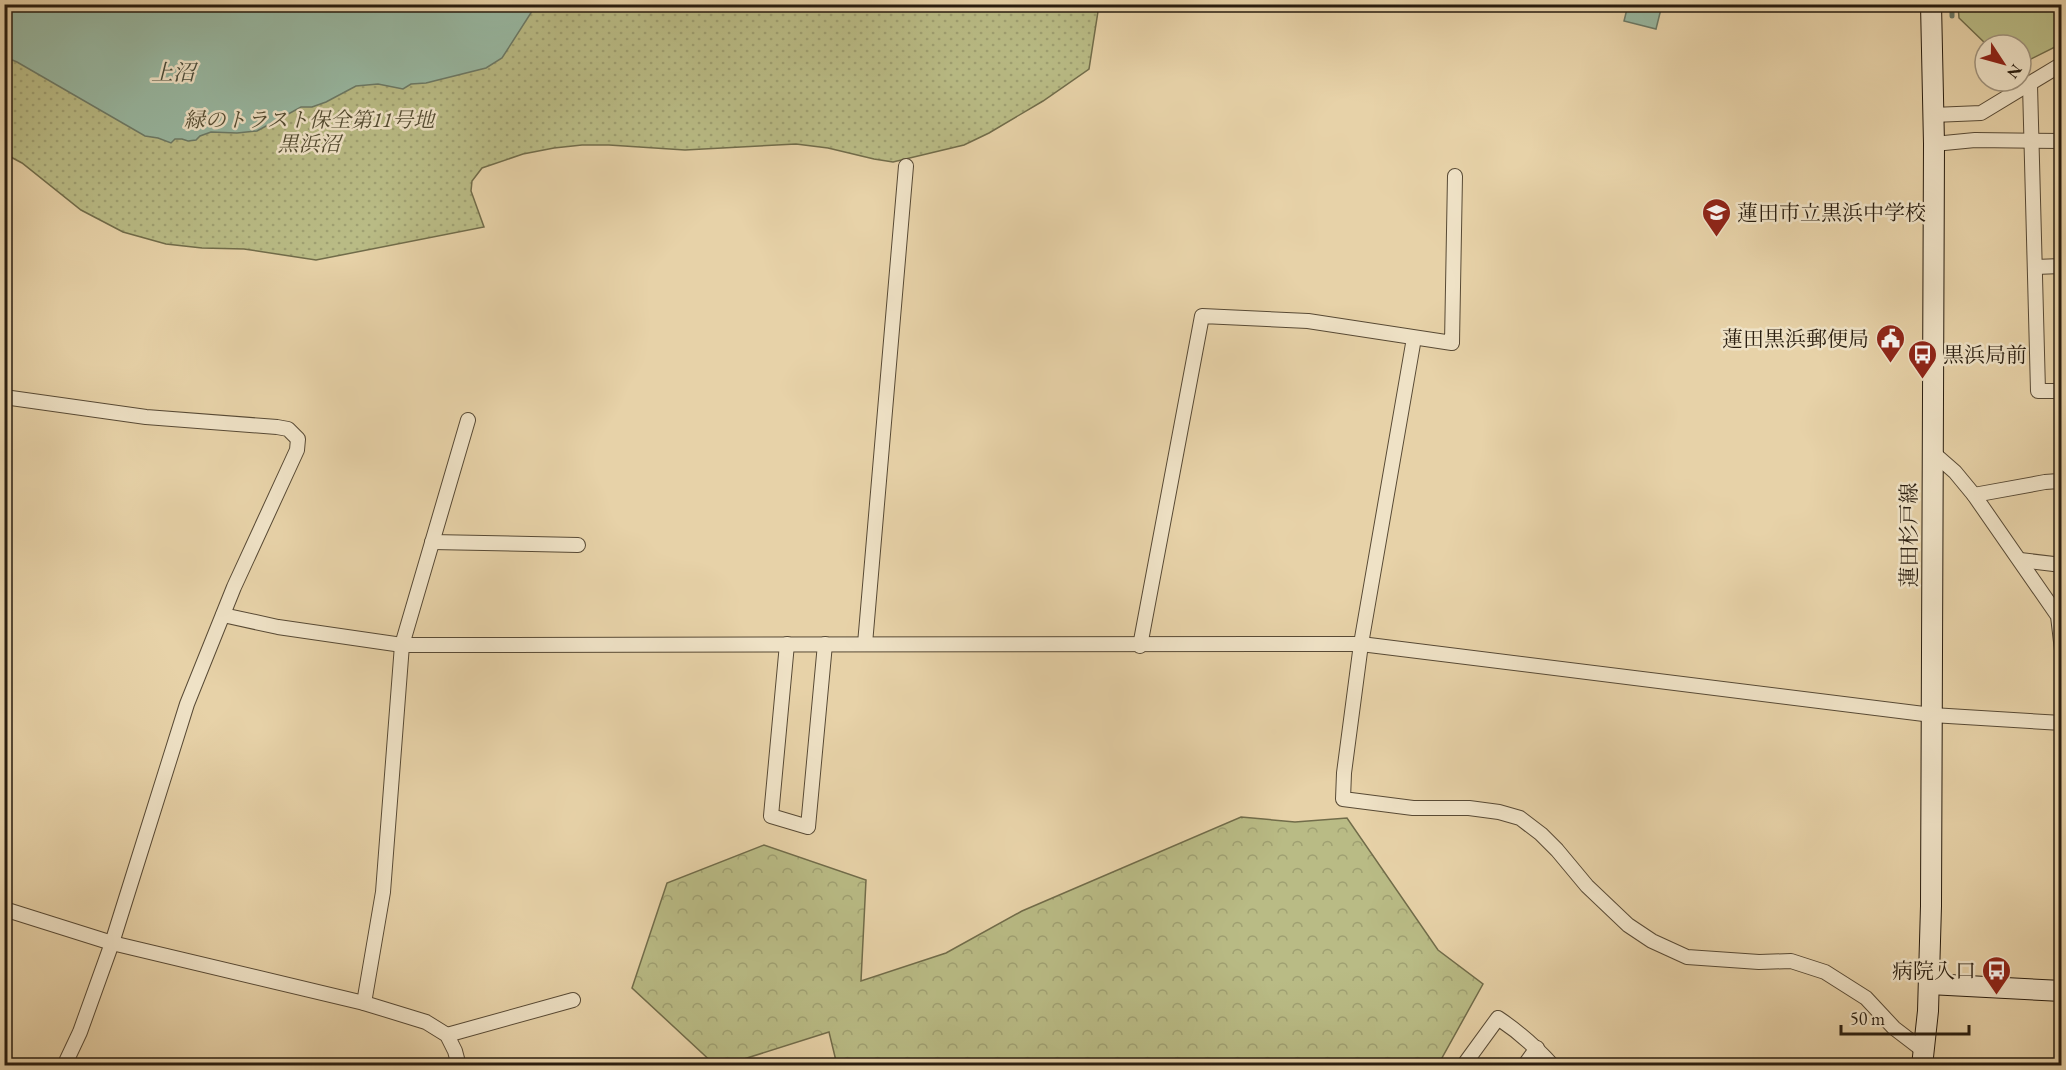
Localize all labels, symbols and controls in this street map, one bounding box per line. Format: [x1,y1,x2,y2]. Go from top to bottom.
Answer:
north arrow [1973,33,2033,93]
water label: 上沼 [151,58,199,87]
text: N [2002,60,2027,83]
park label: 緑のトラスト保全第11号地 黒浜沼 [184,106,436,157]
school or university icon: 蓮田市立黒浜中学校 [1700,196,1732,238]
place label: 蓮田市立黒浜中学校 [1737,199,1926,226]
public building icon: 蓮田黒浜郵便局 [1874,322,1906,364]
place label: 蓮田黒浜郵便局 [1722,325,1869,352]
bus stop icon: 黒浜局前 [1906,338,1938,380]
place label: 黒浜局前 [1943,341,2027,368]
street label: 蓮田杉戸線 [1895,483,1922,588]
bus stop icon: 病院入口 [1981,954,2013,996]
place label: 病院入口 [1892,957,1976,984]
scale bar [1841,998,1968,1036]
text: 50 m [1850,1007,1885,1030]

